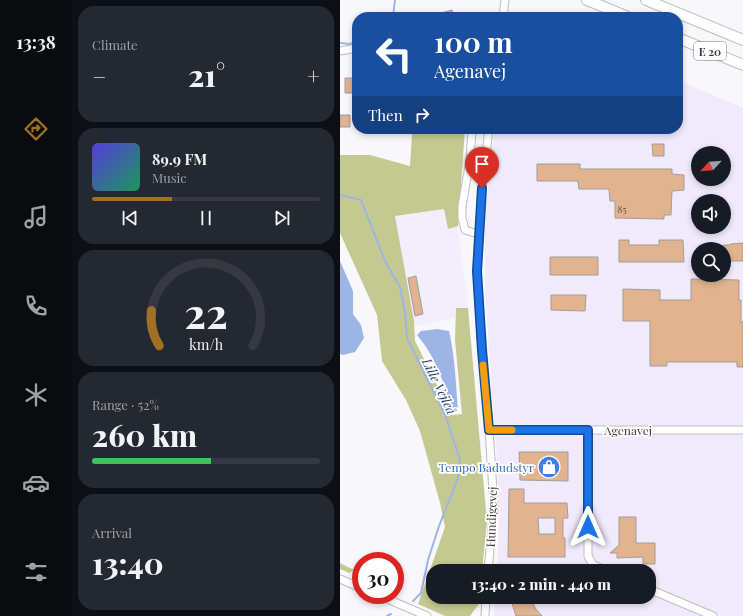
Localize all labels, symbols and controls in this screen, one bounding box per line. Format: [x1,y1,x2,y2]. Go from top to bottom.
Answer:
text: 100 m [434,23,513,60]
icon: left [368,28,420,80]
text: 13:38 [16,30,56,54]
text: Climate [92,36,138,53]
road number: E 20 [694,42,726,60]
text: 21° [188,55,225,95]
text: Agenavej [434,59,506,83]
text: − [92,61,106,91]
text: + [307,61,320,91]
icon: right [411,104,433,126]
text: Then [368,105,403,125]
icon: directions [22,115,50,143]
north arrow [691,146,731,186]
map controls [691,146,731,282]
pin [465,147,499,188]
text: 89.9 FM [152,149,207,169]
icon: arrive [471,153,493,175]
text: Music [152,169,187,186]
button: sound [691,194,731,234]
house number: 85 [617,202,627,216]
icon: music [22,203,50,231]
icon: previous [119,207,141,229]
icon: pause [195,207,217,229]
icon: next [271,207,293,229]
button: search [691,242,731,282]
text: 22 [184,284,228,339]
icon: phone [22,292,50,320]
text: km/h [189,335,224,354]
water label: Lille Vejleå [419,354,461,417]
icon: climate [22,381,50,409]
text: Range · 52% [92,396,159,413]
text: 260 km [92,415,197,455]
street label: Agenavej [603,422,652,438]
shop icon: Tempo Bådudstyr [536,454,562,480]
place label: Tempo Bådudstyr [438,459,535,475]
icon: car [22,469,50,497]
street label: Hundigevej [482,486,500,548]
position arrow [567,506,609,548]
text: Arrival [92,524,132,541]
text: 13:40 [92,543,163,583]
speed limit sign: 30 [352,552,404,604]
icon: filters [22,558,50,586]
text: 13:40 · 2 min · 440 m [471,574,611,594]

